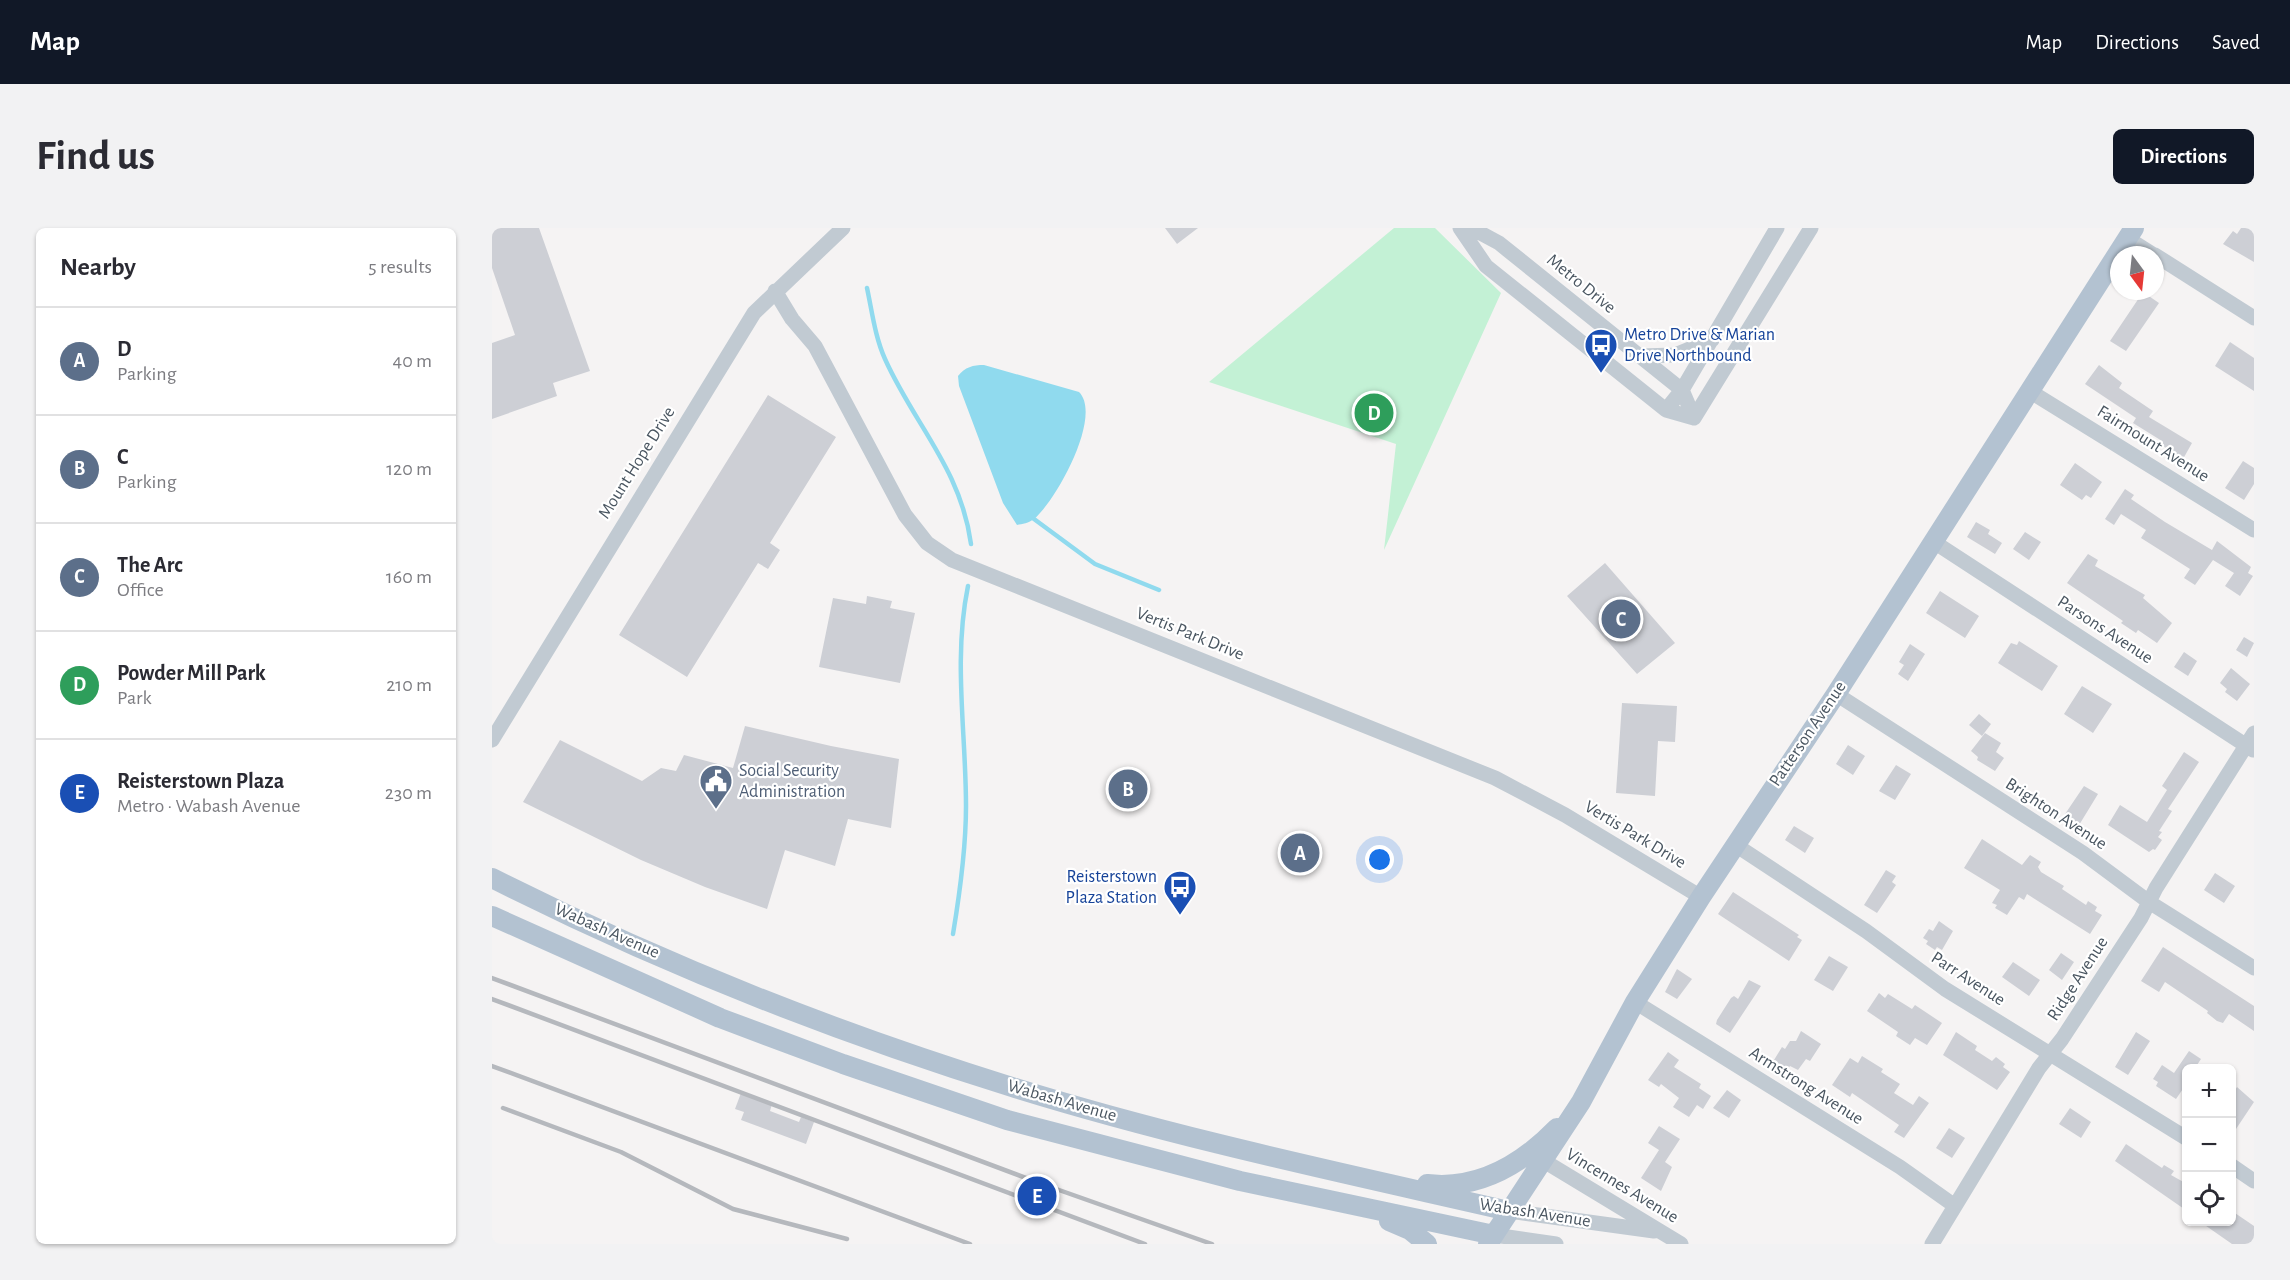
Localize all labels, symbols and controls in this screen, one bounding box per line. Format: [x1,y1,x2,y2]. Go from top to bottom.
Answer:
text: Map [30,28,80,56]
text: Map [2026,32,2062,53]
text: Directions [2095,32,2179,53]
text: Saved [2212,32,2260,53]
button: Directions [2113,129,2254,184]
text: Find us [36,135,155,177]
north arrow [2110,246,2164,300]
street label: Metro Drive [1543,251,1619,317]
text: Nearby [60,254,136,280]
text: 5 results [368,257,432,277]
place label: Metro Drive & Marian Drive Northbound [1624,326,1775,365]
bus stop icon: Metro Drive & Marian Drive Northbound [1583,327,1619,374]
text: D [117,338,131,360]
text: A [74,351,86,371]
text: 40 m [393,351,432,371]
text: Parking [117,364,176,384]
pin: D [1354,390,1394,435]
street label: Fairmount Avenue [2094,402,2212,486]
street label: Mount Hope Drive [595,404,679,522]
text: C [117,446,128,468]
text: B [74,459,85,479]
text: 120 m [386,459,432,479]
text: Parking [117,472,176,492]
text: The Arc [117,554,183,576]
text: C [74,567,85,587]
text: 160 m [386,567,432,587]
text: Office [117,580,164,600]
street label: Parsons Avenue [2054,593,2156,667]
pin: C [1602,596,1640,642]
street label: Vertis Park Drive [1133,604,1247,664]
text: Powder Mill Park [117,662,266,684]
text: D [73,675,86,695]
text: 210 m [386,675,432,695]
street label: Patterson Avenue [1766,678,1850,790]
text: Park [117,688,152,708]
place label: Social Security Administration [739,762,845,801]
public building icon: Social Security Administration [698,763,734,810]
pin: B [1108,766,1148,812]
text: Reisterstown Plaza [117,770,284,792]
street label: Brighton Avenue [2002,775,2110,853]
text: E [74,783,85,803]
text: 230 m [385,783,432,803]
text: Metro · Wabash Avenue [117,796,300,816]
street label: Vertis Park Drive [1581,798,1689,872]
pin: A [1280,830,1320,876]
your location [1365,845,1394,874]
place label: Reisterstown Plaza Station [1066,868,1157,907]
bus stop icon: Reisterstown Plaza Station [1162,869,1198,916]
street label: Wabash Avenue [552,900,662,962]
street label: Ridge Avenue [2044,934,2112,1024]
street label: Parr Avenue [1928,949,2008,1009]
street label: Armstrong Avenue [1746,1044,1866,1128]
map controls [2182,1064,2236,1226]
button: + [2182,1064,2236,1118]
street label: Wabash Avenue [1005,1077,1119,1125]
button: − [2182,1118,2236,1172]
street label: Vincennes Avenue [1563,1145,1681,1227]
button: locate [2182,1172,2236,1226]
pin: E [1018,1174,1056,1218]
street label: Wabash Avenue [1478,1195,1592,1231]

